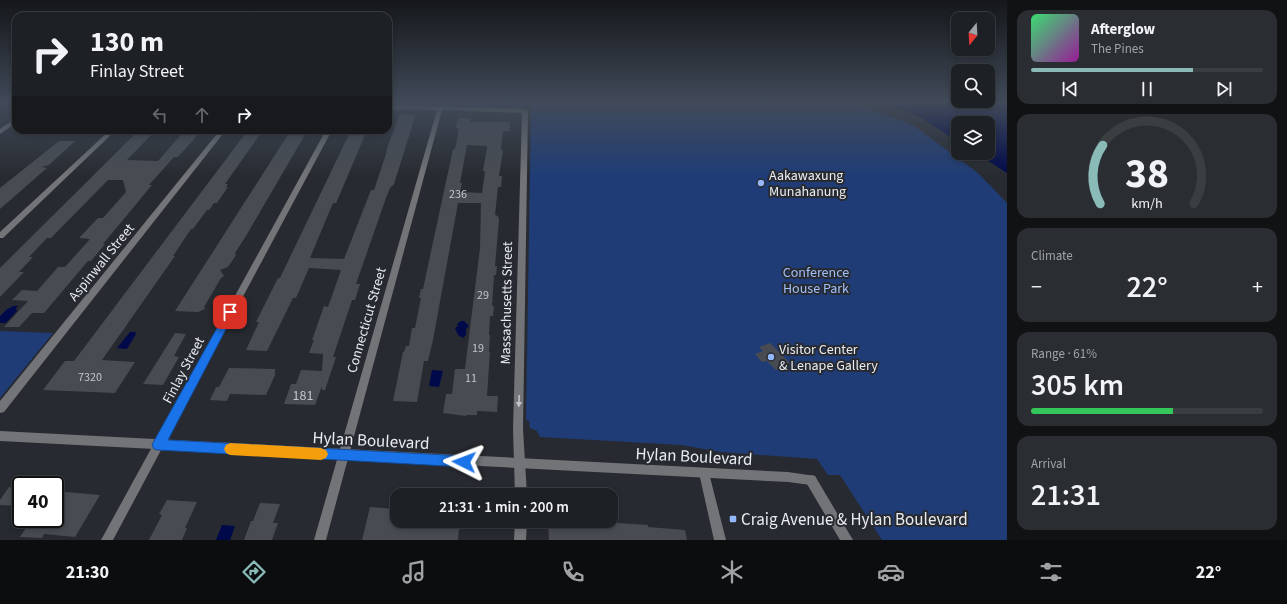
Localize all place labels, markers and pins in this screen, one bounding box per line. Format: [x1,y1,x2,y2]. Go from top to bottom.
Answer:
place label: Aakawaxung Munahanung [769,166,846,202]
marker: Aakawaxung Munahanung [756,178,766,188]
pin [213,295,247,329]
place label: Visitor Center & Lenape Gallery [779,340,878,376]
marker: Visitor Center & Lenape Gallery [766,352,776,362]
place label: Craig Avenue & Hylan Boulevard [741,508,968,532]
marker: Craig Avenue & Hylan Boulevard [728,514,738,524]

